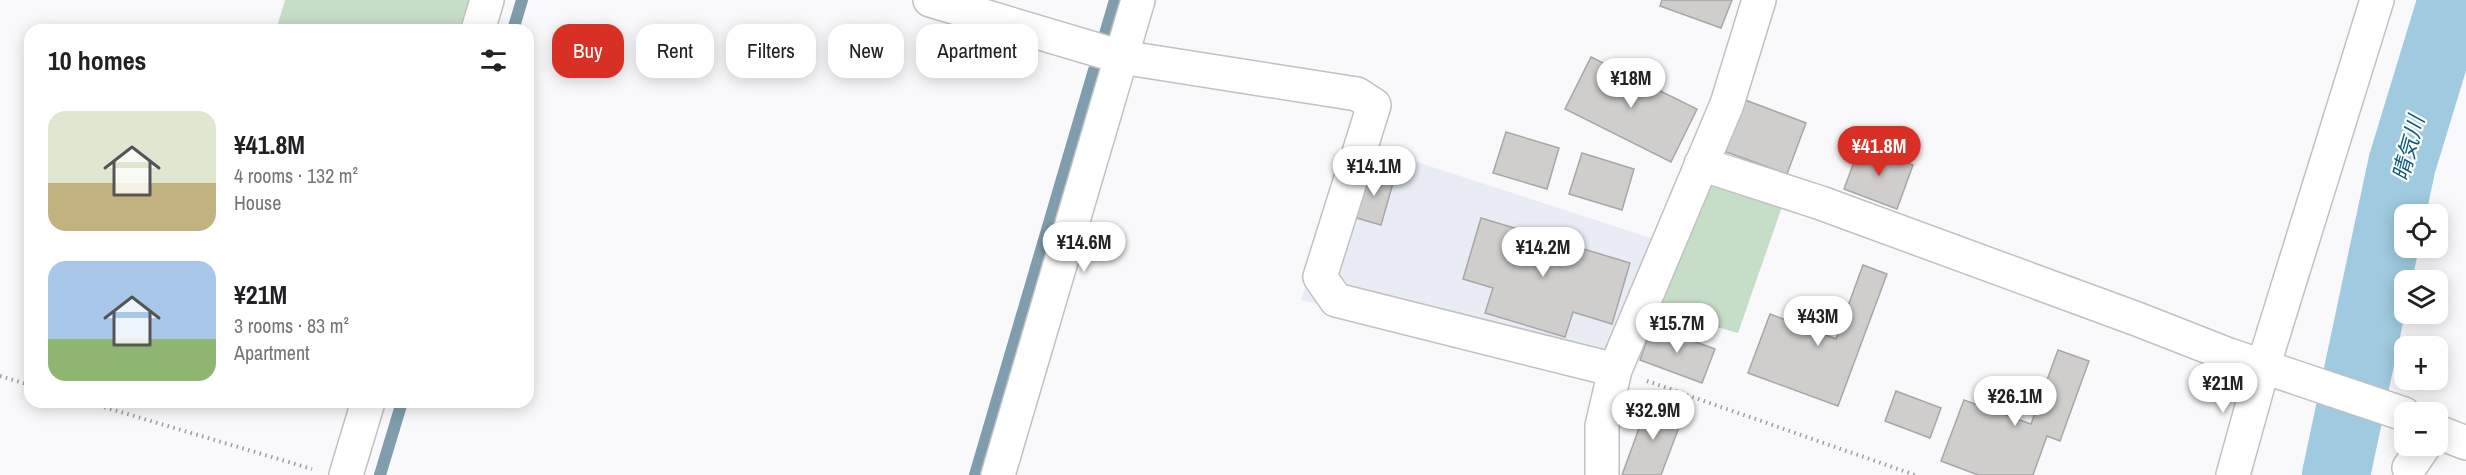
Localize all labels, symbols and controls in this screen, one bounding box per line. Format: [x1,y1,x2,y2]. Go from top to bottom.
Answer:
chip: Buy [552,24,624,78]
chip: Rent [636,24,714,78]
chip: Filters [726,24,816,78]
chip: New [828,24,904,78]
chip: Apartment [916,24,1038,78]
text: 10 homes [48,43,146,78]
icon: filters [477,44,510,77]
pin: ¥18M [1595,58,1667,109]
text: ¥18M [1610,64,1652,91]
water label: 晴気川 [2385,110,2432,184]
pin: ¥41.8M [1830,126,1928,177]
text: ¥41.8M [234,127,305,162]
text: ¥41.8M [1852,132,1906,159]
icon: home [96,135,168,207]
pin: ¥14.1M [1325,146,1423,197]
text: ¥14.1M [1347,152,1401,179]
text: 4 rooms · 132 m² [234,162,358,189]
text: House [234,189,281,216]
map controls [2394,204,2448,456]
button: locate [2394,204,2448,258]
pin: ¥14.6M [1035,222,1133,273]
pin: ¥14.2M [1494,227,1592,278]
text: ¥14.6M [1057,228,1111,255]
text: ¥14.2M [1516,233,1570,260]
button: layers [2394,270,2448,324]
text: ¥21M [234,277,287,312]
icon: home [96,285,168,357]
pin: ¥43M [1782,296,1854,347]
text: ¥43M [1797,302,1839,329]
pin: ¥15.7M [1628,303,1726,354]
text: ¥15.7M [1650,309,1704,336]
text: 3 rooms · 83 m² [234,312,349,339]
button: + [2394,336,2448,390]
text: Apartment [234,339,310,366]
pin: ¥21M [2187,363,2259,414]
text: ¥21M [2202,369,2244,396]
pin: ¥26.1M [1966,376,2064,427]
text: ¥26.1M [1988,382,2042,409]
pin: ¥32.9M [1604,390,1702,441]
text: ¥32.9M [1626,396,1680,423]
button: − [2394,402,2448,456]

